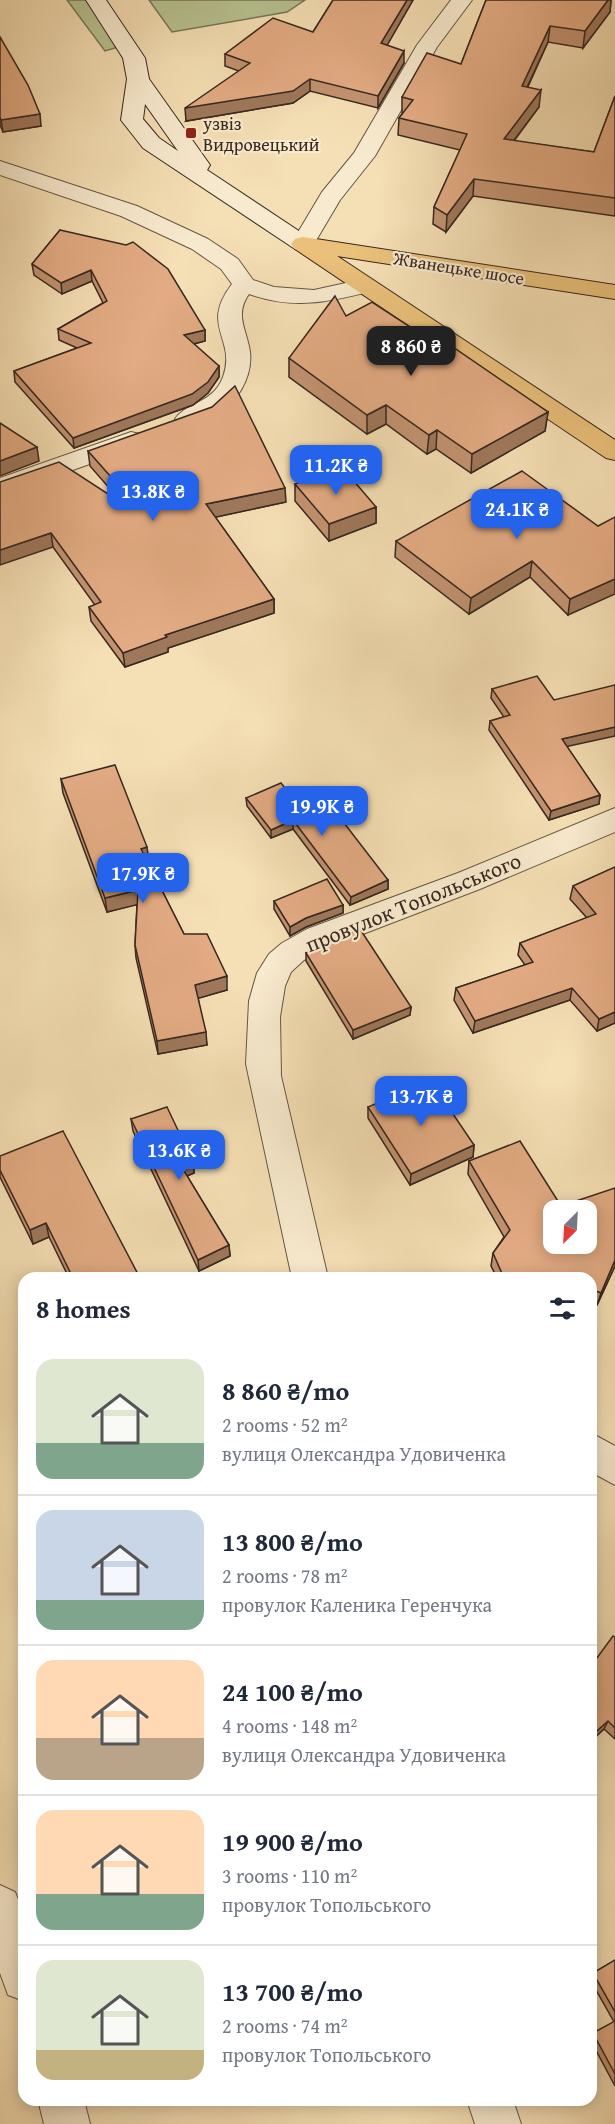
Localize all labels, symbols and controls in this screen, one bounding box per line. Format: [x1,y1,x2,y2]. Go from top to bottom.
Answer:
place label: узвіз Видровецький [202,110,320,158]
marker: узвіз Видровецький [184,126,198,140]
street label: Жванецьке шосе [391,244,526,292]
pin: 8 860 ₴ [356,326,466,377]
text: 8 860 ₴ [381,331,441,360]
pin: 11.2K ₴ [281,445,391,496]
text: 11.2K ₴ [304,450,368,479]
pin: 13.8K ₴ [98,471,208,522]
text: 13.8K ₴ [121,476,185,505]
pin: 24.1K ₴ [462,489,572,540]
text: 24.1K ₴ [485,494,549,523]
pin: 19.9K ₴ [267,786,377,837]
text: 19.9K ₴ [290,791,354,820]
street label: провулок Топольського [300,844,526,960]
pin: 17.9K ₴ [88,853,198,904]
text: 17.9K ₴ [111,858,175,887]
pin: 13.7K ₴ [366,1076,476,1127]
text: 13.7K ₴ [389,1081,453,1110]
pin: 13.6K ₴ [124,1130,234,1181]
text: 13.6K ₴ [147,1135,211,1164]
north arrow [543,1200,597,1254]
map controls [543,1200,597,1254]
text: 8 homes [36,1289,131,1328]
icon: filters [546,1292,579,1325]
text: 8 860 ₴/mo [222,1371,349,1410]
icon: home [84,1383,156,1455]
text: 2 rooms · 52 m² [222,1410,348,1439]
text: вулиця Олександра Удовиченка [222,1439,506,1468]
text: 13 800 ₴/mo [222,1522,363,1561]
icon: home [84,1534,156,1606]
text: 2 rooms · 78 m² [222,1561,348,1590]
text: провулок Каленика Геренчука [222,1590,492,1619]
text: 24 100 ₴/mo [222,1672,363,1711]
icon: home [84,1684,156,1756]
text: 4 rooms · 148 m² [222,1711,357,1740]
text: вулиця Олександра Удовиченка [222,1740,506,1769]
text: 19 900 ₴/mo [222,1822,363,1861]
icon: home [84,1834,156,1906]
text: 3 rooms · 110 m² [222,1861,357,1890]
text: провулок Топольського [222,1890,431,1919]
text: 13 700 ₴/mo [222,1972,363,2011]
icon: home [84,1984,156,2056]
text: 2 rooms · 74 m² [222,2011,348,2040]
text: провулок Топольського [222,2040,431,2069]

